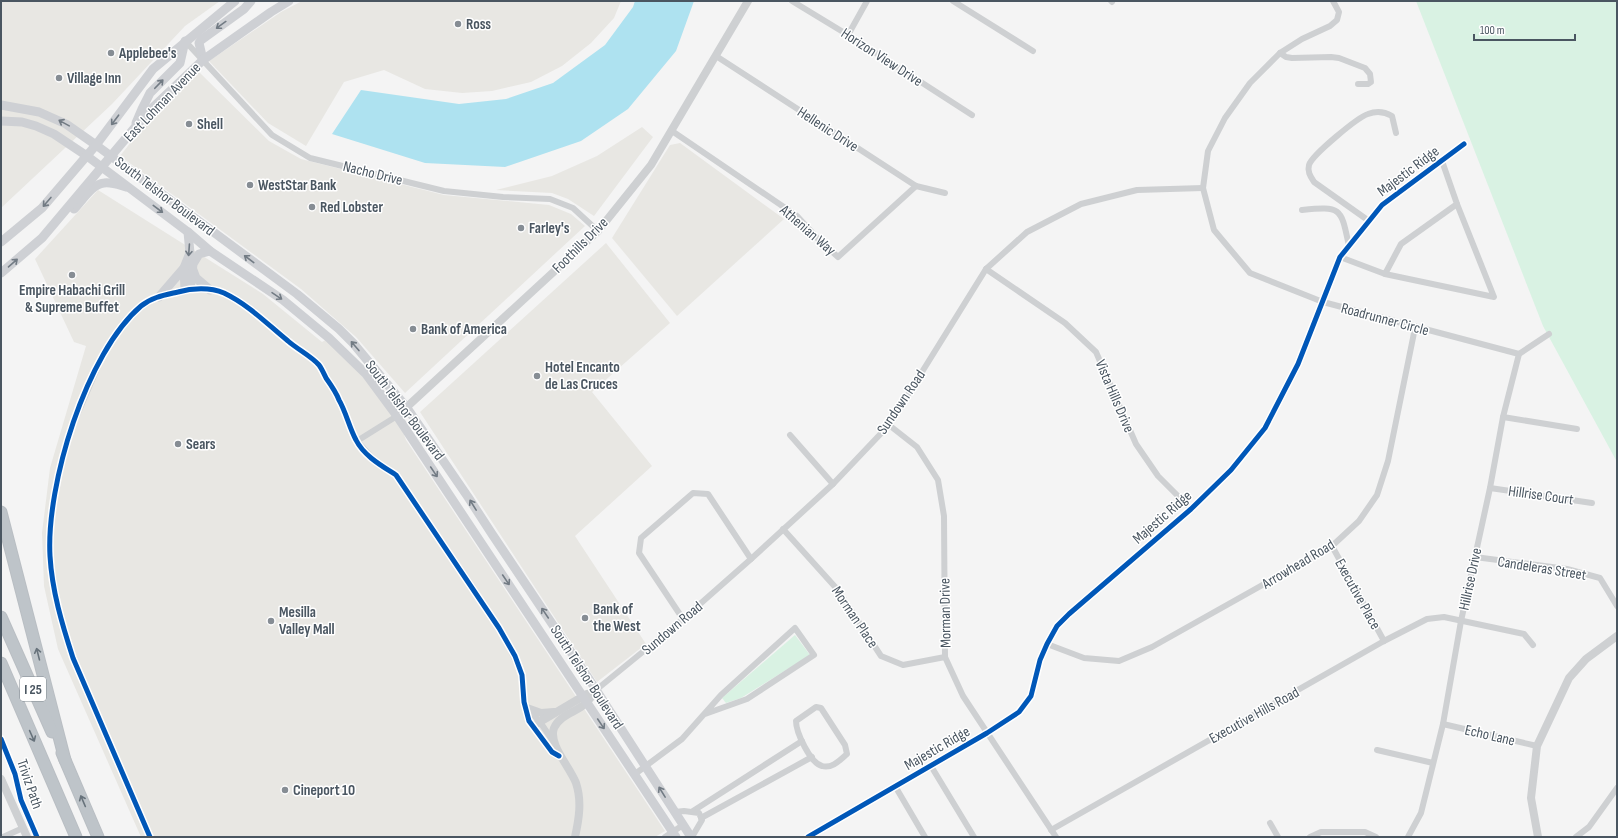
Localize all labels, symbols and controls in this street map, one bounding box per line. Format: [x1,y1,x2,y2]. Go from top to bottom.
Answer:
place label: Ross [466,15,491,34]
scale bar [1474,16,1575,42]
marker: Ross [453,19,463,29]
one-way arrow [216,21,227,29]
text: 100 m [1480,23,1505,38]
street label: Horizon View Drive [837,24,926,91]
place label: Applebee's [118,44,177,63]
marker: Applebee's [106,48,116,58]
street label: East Lohman Avenue [120,59,205,146]
place label: Village Inn [67,69,121,88]
marker: Village Inn [54,73,64,83]
one-way arrow [155,79,164,89]
street label: Hellenic Drive [794,103,862,156]
one-way arrow [111,115,119,126]
place label: Shell [197,115,223,134]
one-way arrow [58,119,70,127]
marker: Shell [184,119,194,129]
street label: Majestic Ridge [1374,142,1443,201]
street label: South Telshor Boulevard [111,153,219,240]
street label: Nacho Drive [341,157,405,190]
place label: WestStar Bank [258,176,337,195]
marker: WestStar Bank [245,180,255,190]
one-way arrow [42,197,51,208]
place label: Red Lobster [320,198,383,217]
street label: Athenian Way [775,200,840,260]
marker: Red Lobster [307,202,317,212]
one-way arrow [153,205,164,214]
street label: Foothills Drive [548,213,612,277]
place label: Farley's [529,219,570,238]
marker: Farley's [516,223,526,233]
one-way arrow [185,244,192,257]
one-way arrow [244,255,255,263]
one-way arrow [7,259,18,268]
marker: Empire Habachi Grill & Supreme Buffet [67,270,77,280]
place label: Empire Habachi Grill & Supreme Buffet [19,281,125,317]
one-way arrow [271,292,282,300]
street label: Roadrunner Circle [1339,299,1431,340]
place label: Bank of America [421,320,507,339]
marker: Bank of America [408,324,418,334]
one-way arrow [350,341,360,351]
street label: South Telshor Boulevard [361,356,448,464]
street label: Vista Hills Drive [1091,357,1138,436]
place label: Hotel Encanto de Las Cruces [545,358,620,394]
street label: Sundown Road [873,366,930,438]
marker: Hotel Encanto de Las Cruces [532,371,542,381]
place label: Sears [186,435,216,454]
marker: Sears [173,439,183,449]
one-way arrow [430,466,438,477]
street label: Hillrise Court [1507,482,1575,510]
street label: Majestic Ridge [1129,486,1196,548]
one-way arrow [469,499,477,511]
street label: Arrowhead Road [1258,535,1338,594]
street label: Hillrise Drive [1455,546,1486,612]
street label: Candeleras Street [1496,552,1588,585]
street label: Executive Place [1330,555,1385,633]
one-way arrow [502,574,510,585]
street label: Morman Drive [935,578,956,648]
street label: Morman Place [827,583,882,652]
street label: Sundown Road [638,597,707,659]
place label: Bank of the West [593,600,641,636]
place label: Mesilla Valley Mall [279,603,335,639]
one-way arrow [541,607,549,619]
marker: Bank of the West [580,613,590,623]
marker: Mesilla Valley Mall [266,616,276,626]
street label: South Telshor Boulevard [546,622,627,733]
one-way arrow [33,648,41,661]
road number: I 25 [20,677,46,701]
street label: Executive Hills Road [1206,683,1303,748]
one-way arrow [597,718,605,729]
street label: Echo Lane [1463,721,1517,750]
street label: Majestic Ridge [901,722,973,775]
one-way arrow [29,730,36,742]
street label: Triviz Path [12,757,47,812]
place label: Cineport 10 [293,781,355,800]
marker: Cineport 10 [280,785,290,795]
one-way arrow [658,787,666,798]
one-way arrow [78,796,86,808]

